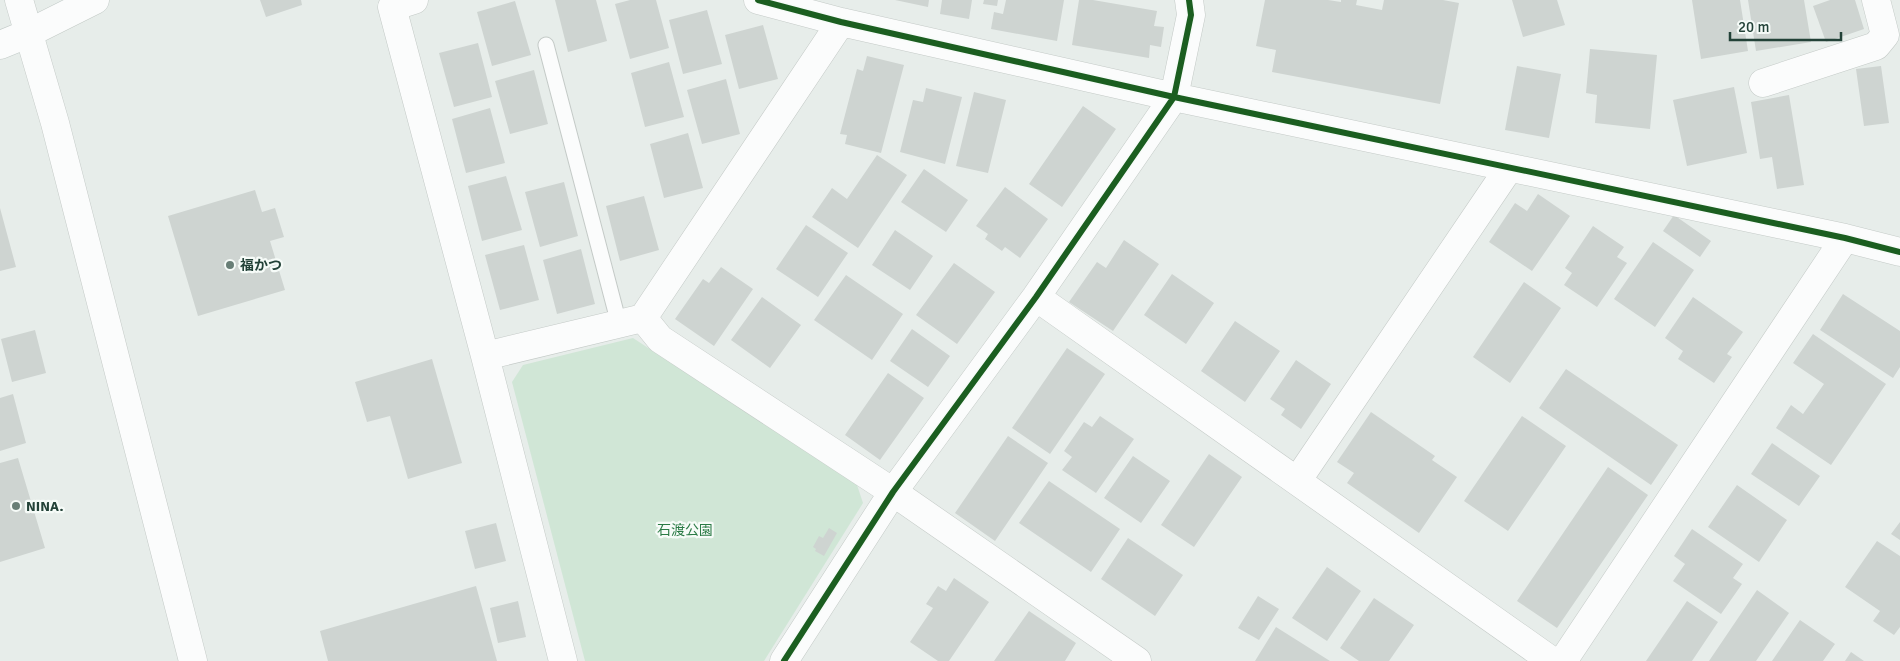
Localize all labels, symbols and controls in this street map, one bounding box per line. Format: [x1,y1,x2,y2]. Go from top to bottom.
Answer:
scale bar [1730,10,1841,42]
text: 20 m [1738,18,1769,36]
place label: 福かつ [240,257,282,274]
marker: 福かつ [224,259,236,271]
place label: NINA. [26,498,64,515]
marker: NINA. [10,500,22,512]
park label: 石渡公園 [657,522,713,539]

